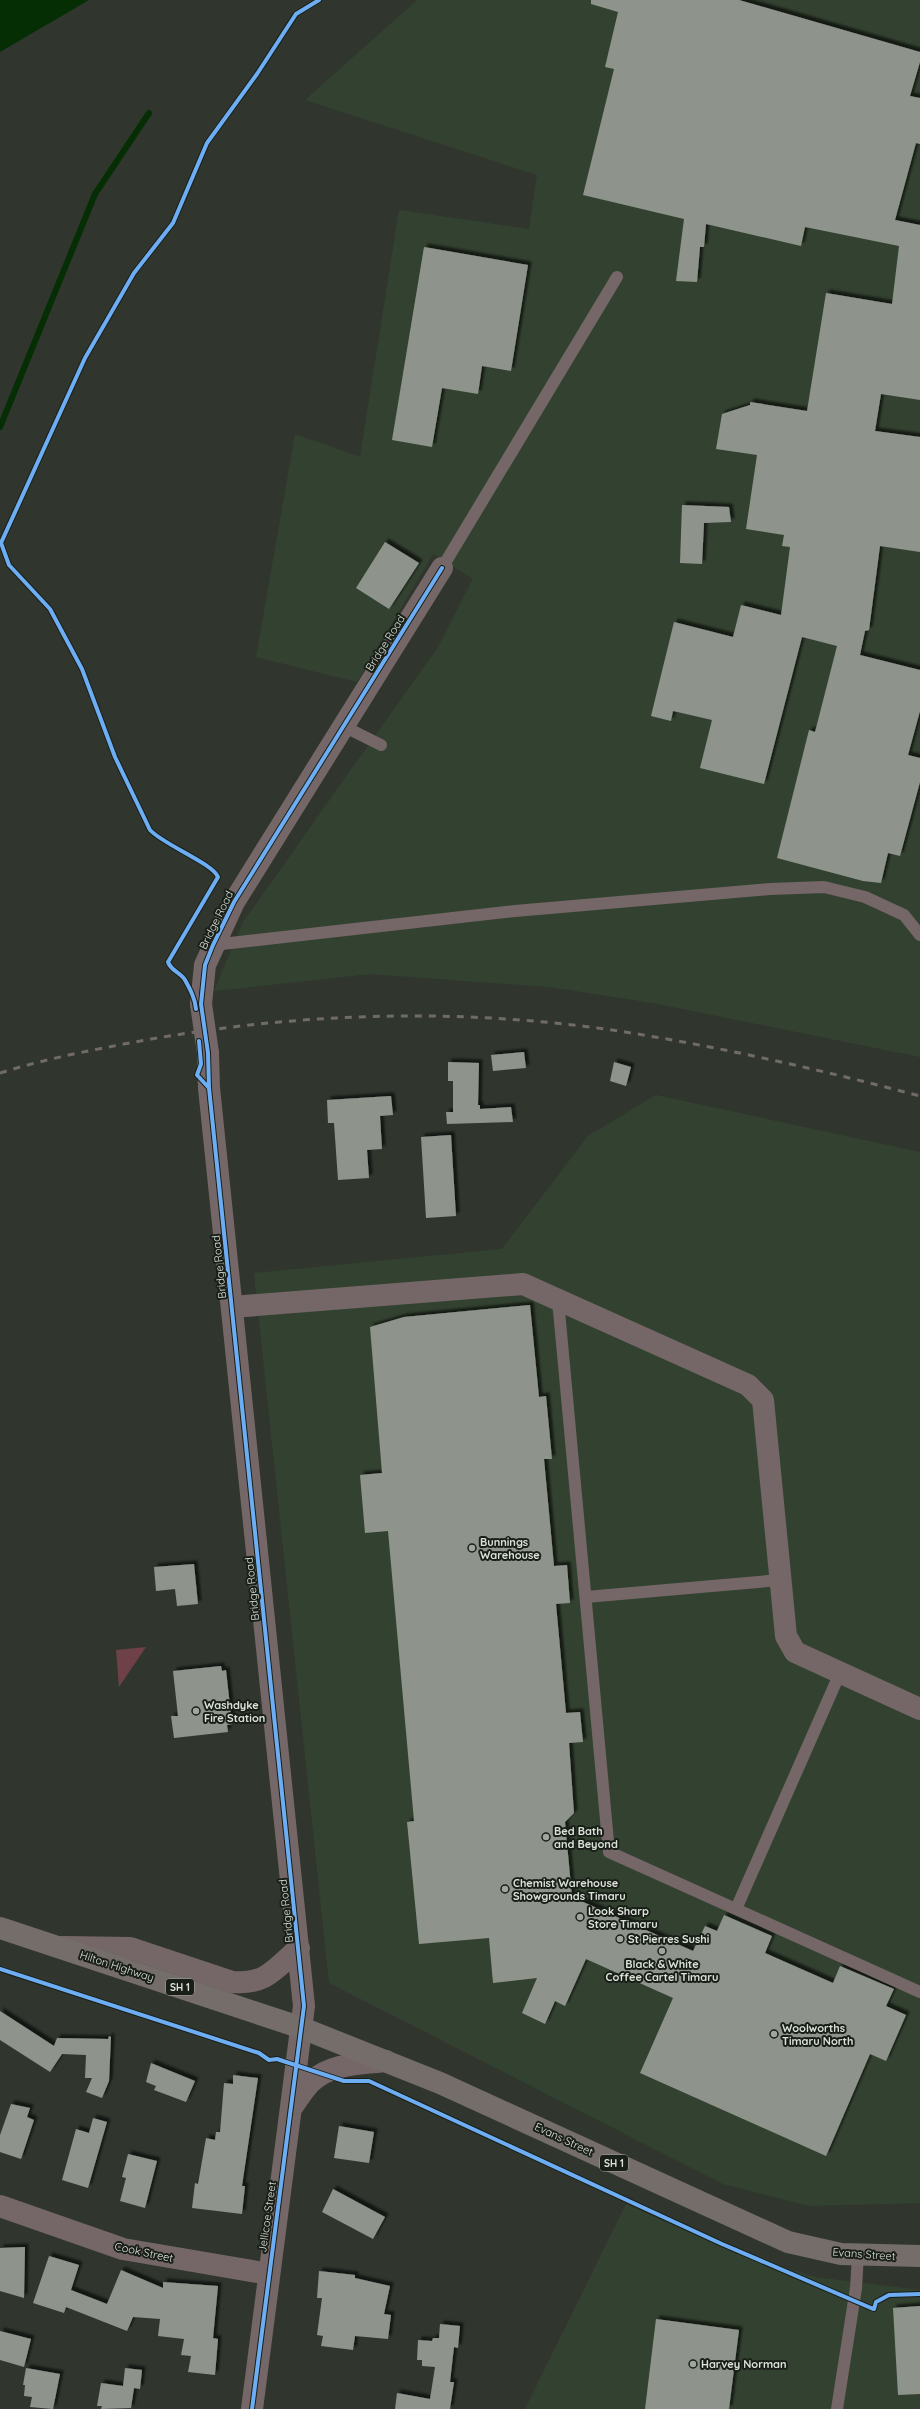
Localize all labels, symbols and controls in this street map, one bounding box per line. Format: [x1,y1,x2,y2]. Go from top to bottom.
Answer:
street label: Bridge Road [362,612,408,674]
street label: Bridge Road [196,888,236,952]
street label: Bridge Road [209,1235,229,1299]
place label: Bunnings Warehouse [480,1535,540,1562]
marker: Bunnings Warehouse [467,1543,477,1553]
street label: Bridge Road [242,1557,262,1621]
place label: Washdyke Fire Station [204,1698,265,1725]
marker: Washdyke Fire Station [191,1706,201,1716]
place label: Bed Bath and Beyond [554,1824,618,1851]
marker: Bed Bath and Beyond [541,1832,551,1842]
place label: Chemist Warehouse Showgrounds Timaru [513,1876,626,1903]
street label: Bridge Road [276,1879,296,1943]
marker: Chemist Warehouse Showgrounds Timaru [500,1884,510,1894]
place label: Look Sharp Store Timaru [588,1904,658,1931]
marker: Look Sharp Store Timaru [575,1912,585,1922]
place label: St Pierres Sushi [628,1932,709,1946]
marker: St Pierres Sushi [615,1934,625,1944]
marker: Black & White Coffee Cartel Timaru [657,1946,667,1956]
street label: Hilton Highway [78,1947,156,1985]
place label: Black & White Coffee Cartel Timaru [606,1957,718,1984]
road number: SH 1 [166,1979,194,1995]
place label: Woolworths Timaru North [782,2021,854,2048]
marker: Woolworths Timaru North [769,2029,779,2039]
street label: Evans Street [532,2119,596,2159]
road number: SH 1 [600,2155,628,2171]
street label: Jellicoe Street [255,2180,279,2253]
street label: Cook Street [113,2239,175,2265]
street label: Evans Street [832,2245,896,2263]
place label: Harvey Norman [701,2357,787,2371]
marker: Harvey Norman [688,2359,698,2369]

